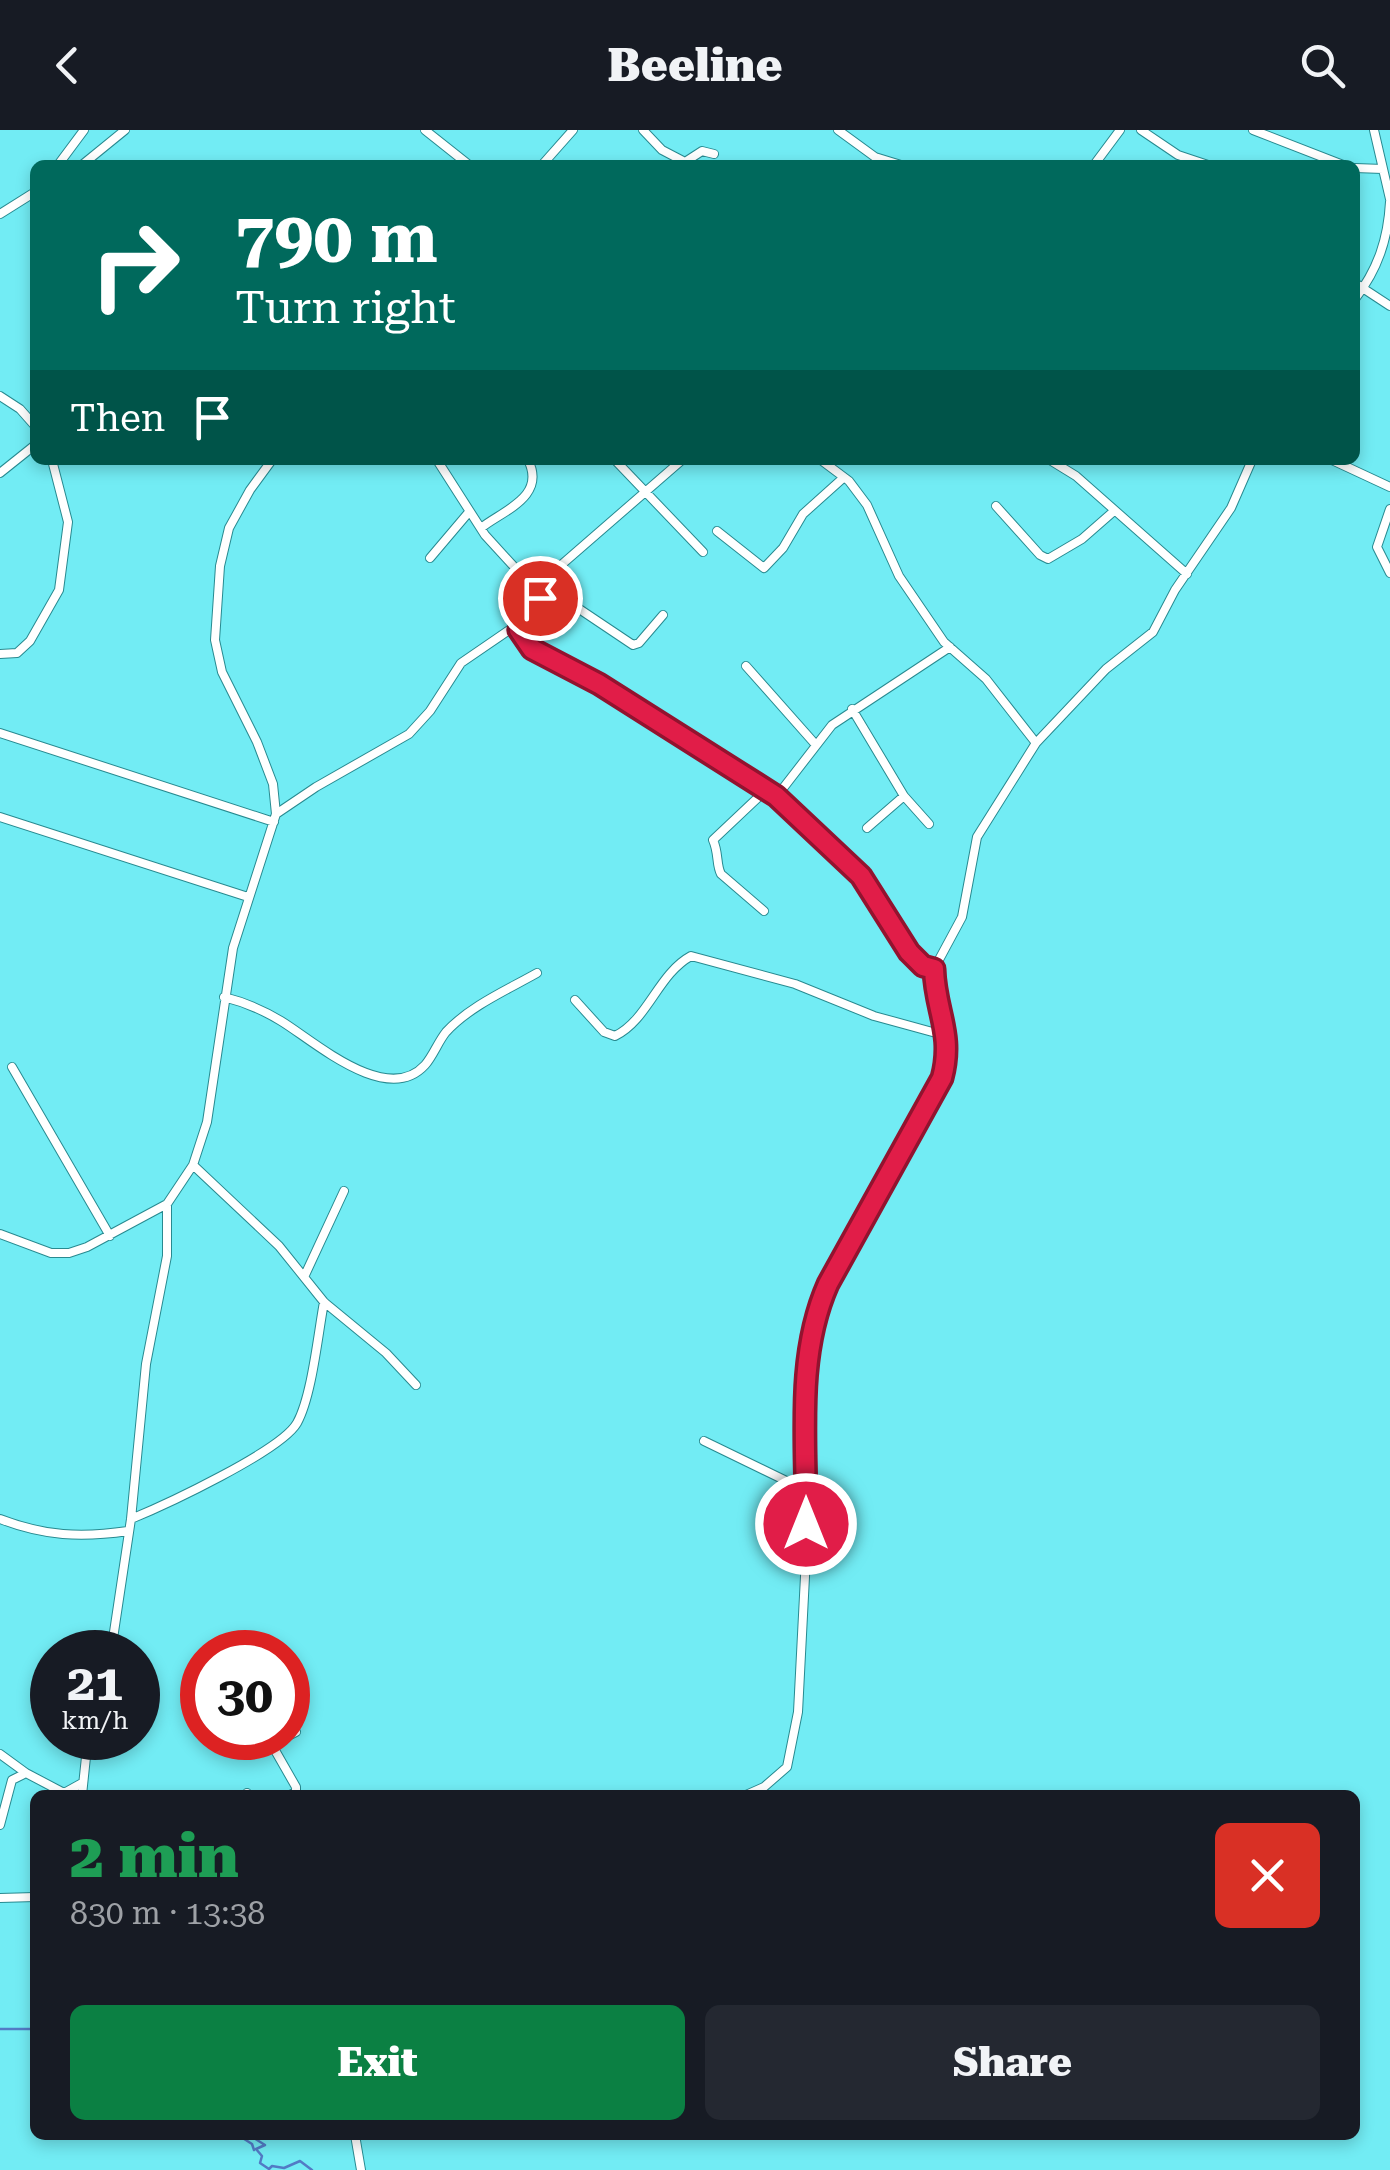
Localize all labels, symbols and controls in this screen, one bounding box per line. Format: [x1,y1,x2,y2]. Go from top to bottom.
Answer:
icon: back [40,38,95,93]
icon: search [1295,38,1350,93]
text: Beeline [607,39,783,92]
text: 790 m [235,197,438,279]
icon: right [70,200,200,330]
text: Turn right [235,281,456,334]
icon: arrive [185,390,240,445]
text: Then [70,396,165,440]
pin [498,556,583,641]
icon: arrive [513,571,568,626]
position arrow [754,1472,858,1576]
speed limit sign: 30 [180,1630,310,1760]
text: 21 [67,1654,123,1712]
text: km/h [62,1706,128,1735]
text: 2 min [70,1821,239,1892]
button: close [1215,1823,1320,1928]
text: 830 m · 13:38 [70,1894,265,1932]
button: Exit [70,2005,685,2120]
button: Share [705,2005,1320,2120]

